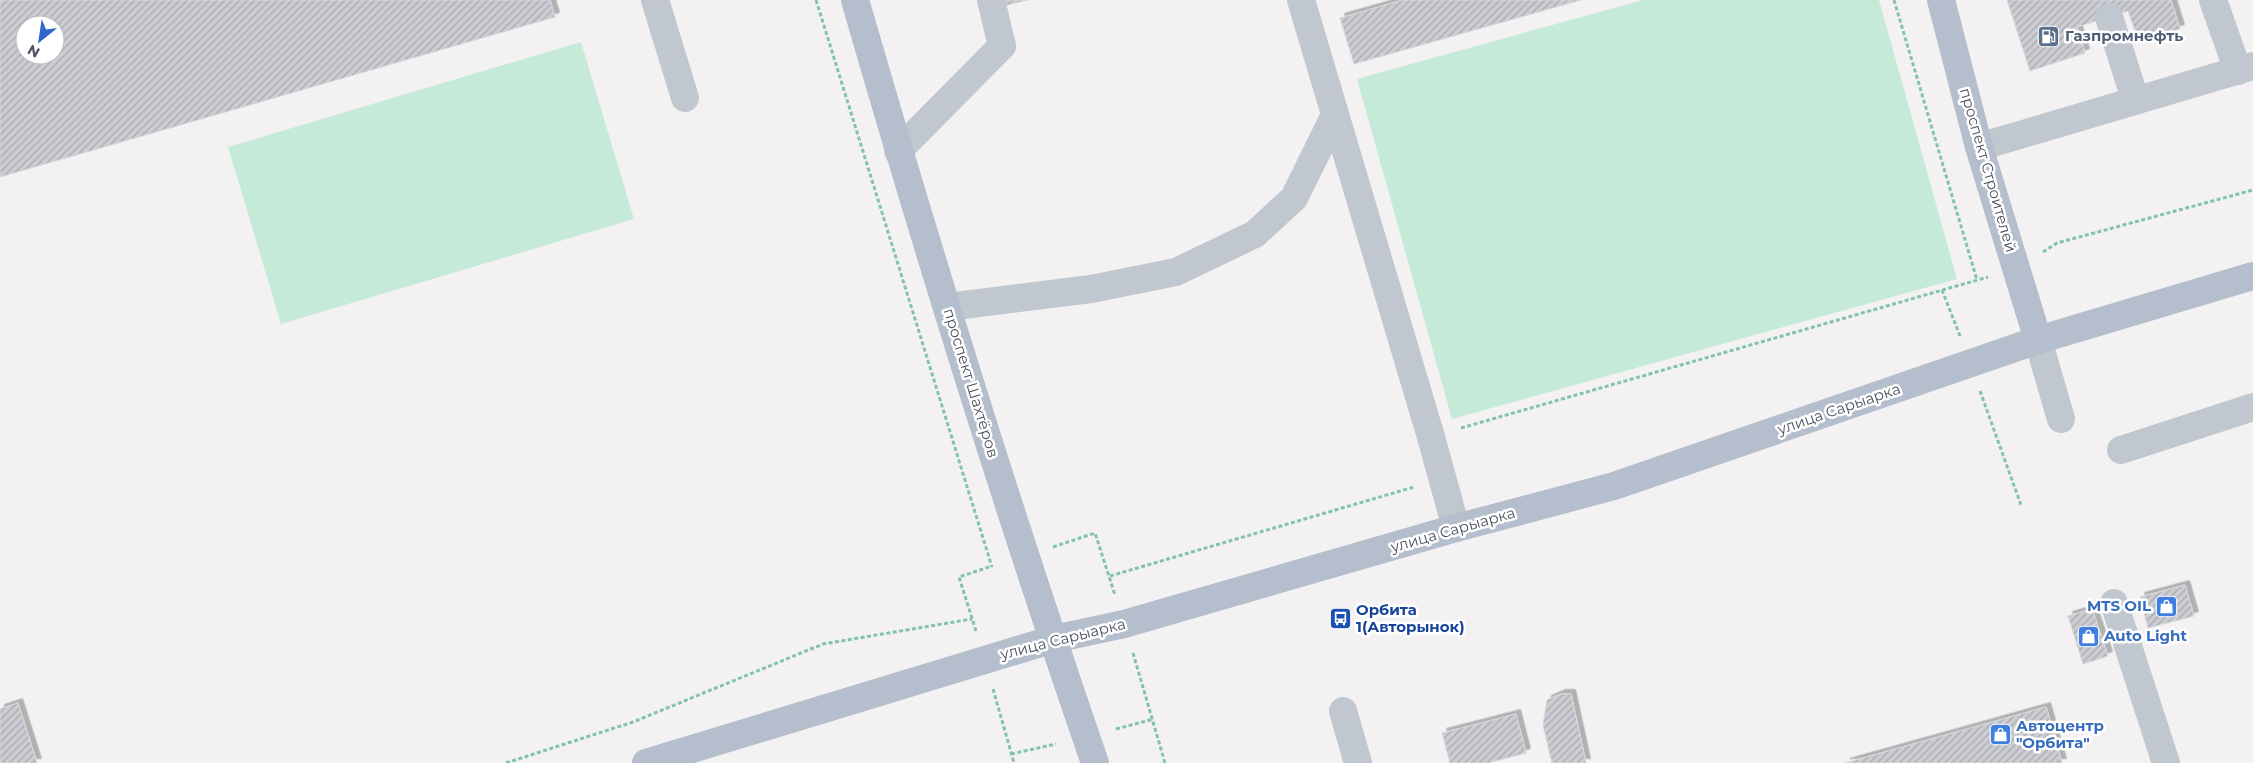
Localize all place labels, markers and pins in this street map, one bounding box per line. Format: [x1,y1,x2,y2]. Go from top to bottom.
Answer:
fuel station icon: Газпромнефть [2037,24,2061,48]
place label: Газпромнефть [2065,26,2183,45]
shop icon: MTS OIL [2155,594,2179,618]
place label: MTS OIL [2087,596,2151,615]
place label: Орбита 1(Авторынок) [1356,600,1465,636]
bus stop icon: Орбита 1(Авторынок) [1328,607,1352,631]
shop icon: Auto Light [2076,624,2100,648]
place label: Auto Light [2103,626,2187,645]
place label: Автоцентр "Орбита" [2016,716,2104,752]
shop icon: Автоцентр "Орбита" [1988,723,2012,747]

